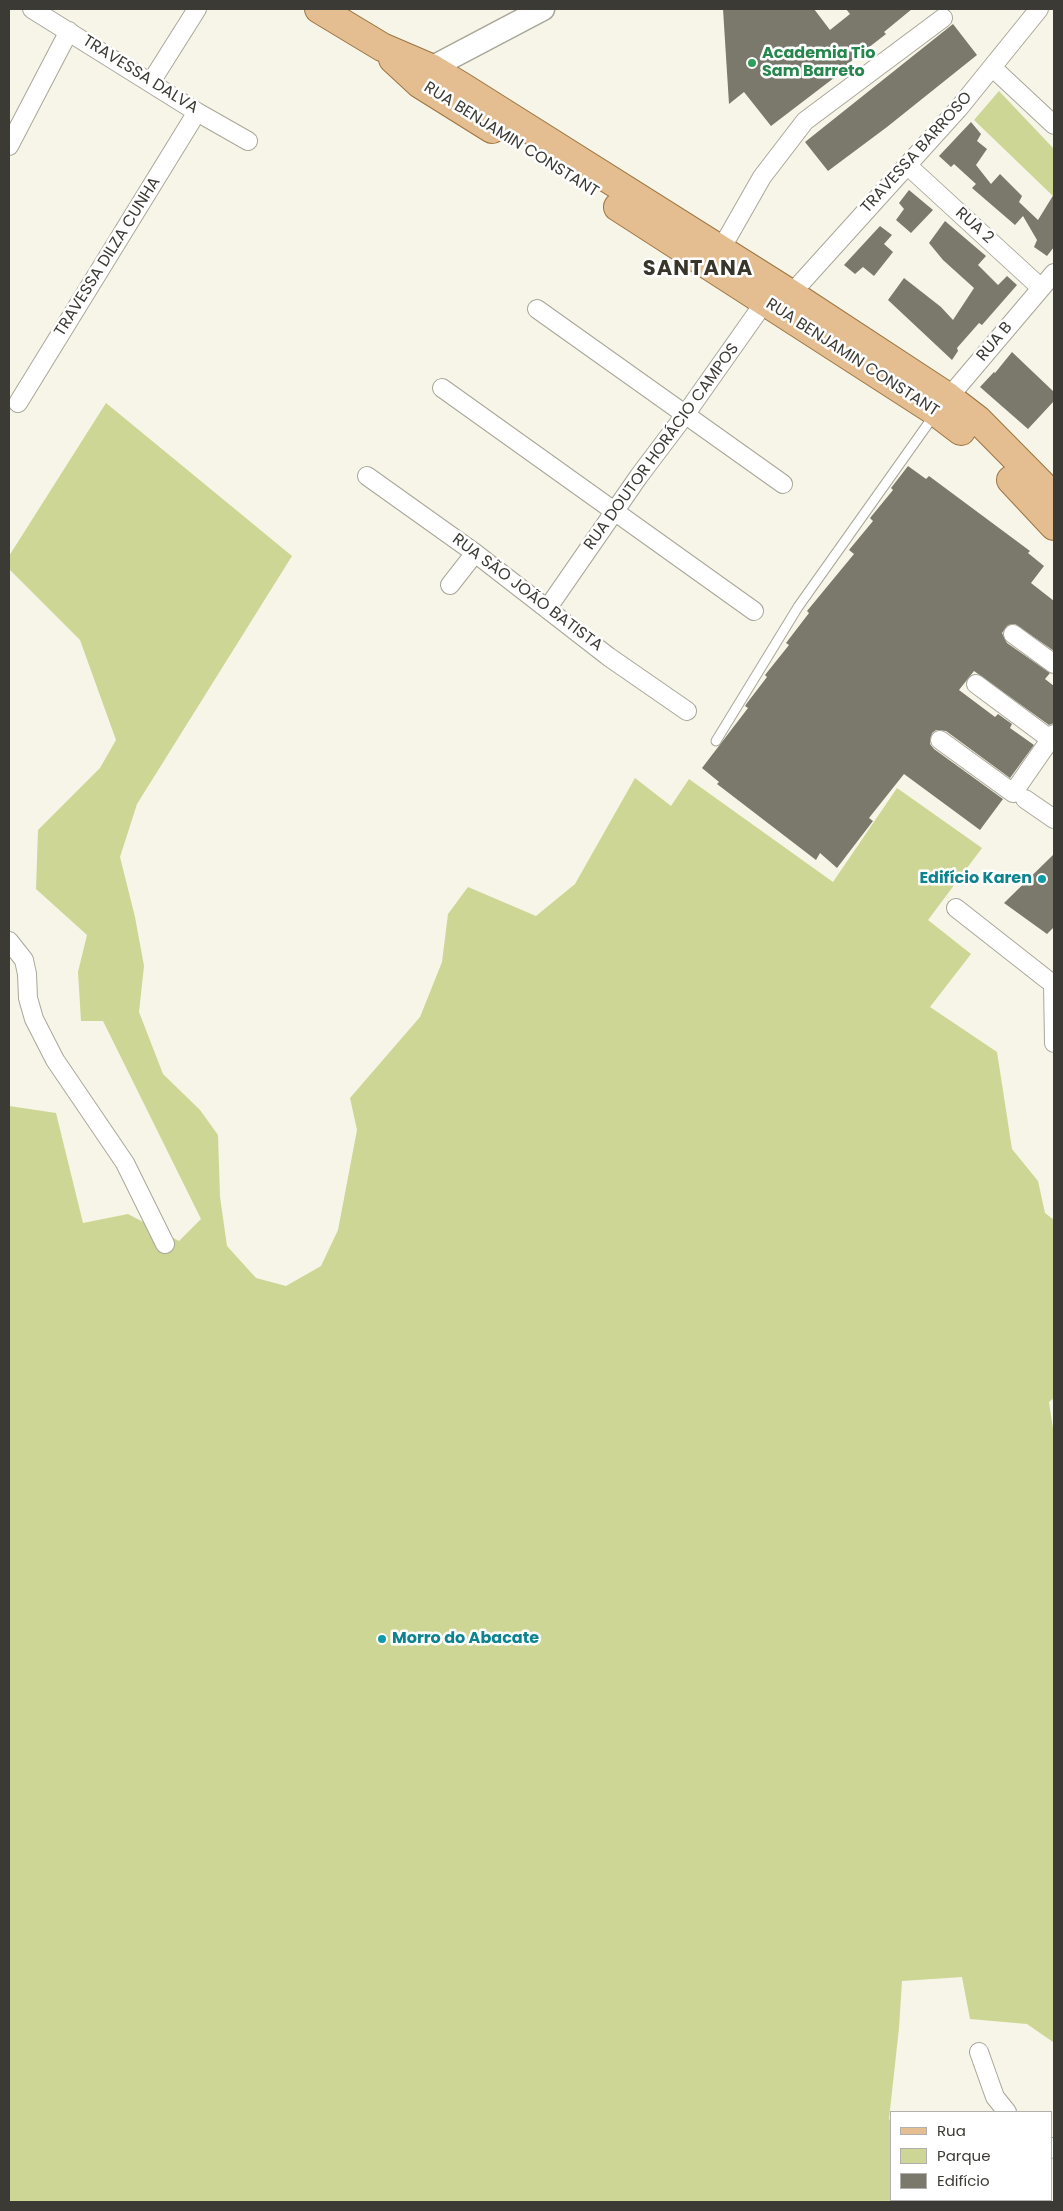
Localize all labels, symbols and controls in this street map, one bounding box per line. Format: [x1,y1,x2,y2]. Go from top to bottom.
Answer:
street label: TRAVESSA DALVA [79,32,201,118]
place label: Academia Tio Sam Barreto [762,44,875,82]
marker: Academia Tio Sam Barreto [746,57,758,69]
street label: RUA BENJAMIN CONSTANT [420,78,602,202]
street label: TRAVESSA BARROSO [857,88,977,218]
street label: TRAVESSA DILZA CUNHA [51,174,165,340]
street label: RUA 2 [951,204,997,248]
district label: SANTANA [642,257,754,283]
street label: RUA BENJAMIN CONSTANT [762,295,942,421]
street label: RUA B [973,318,1017,366]
street label: RUA DOUTOR HORÁCIO CAMPOS [580,340,744,554]
street label: RUA SÃO JOÃO BATISTA [448,530,606,656]
place label: Edifício Karen [919,869,1032,889]
marker: Edifício Karen [1036,873,1048,885]
place label: Morro do Abacate [392,1629,539,1649]
marker: Morro do Abacate [376,1633,388,1645]
legend [890,2111,1053,2201]
text: Rua [937,2120,966,2141]
text: Parque [937,2145,990,2166]
text: Edifício [937,2170,990,2191]

